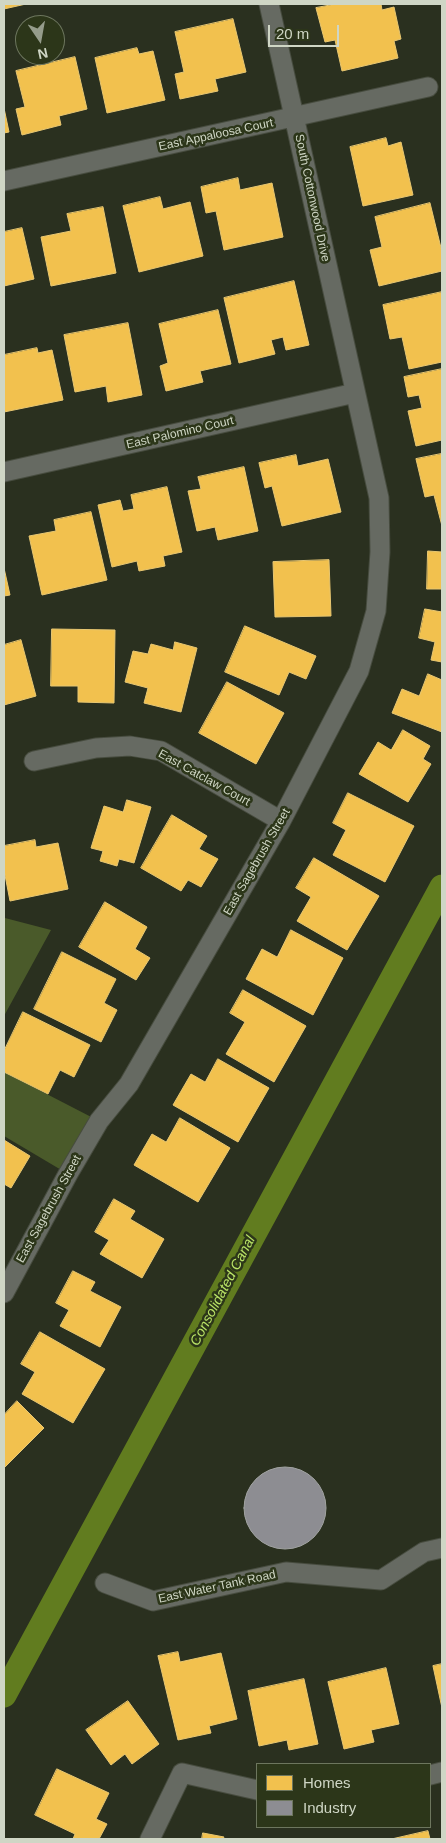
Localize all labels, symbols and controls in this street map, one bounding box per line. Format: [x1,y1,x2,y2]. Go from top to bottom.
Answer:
north arrow [15,15,65,65]
scale bar [271,15,342,47]
text: 20 m [276,25,309,42]
text: N [36,45,50,63]
street label: East Appaloosa Court [157,116,275,154]
street label: South Cottonwood Drive [291,133,333,263]
street label: East Palomino Court [125,414,235,452]
street label: East Catclaw Court [156,747,252,809]
street label: East Sagebrush Street [221,806,293,918]
street label: East Sagebrush Street [13,1153,85,1265]
water label: Consolidated Canal [187,1233,259,1349]
street label: East Water Tank Road [157,1568,277,1606]
legend [256,1763,431,1828]
text: Homes [303,1774,351,1791]
text: Industry [303,1799,356,1816]

